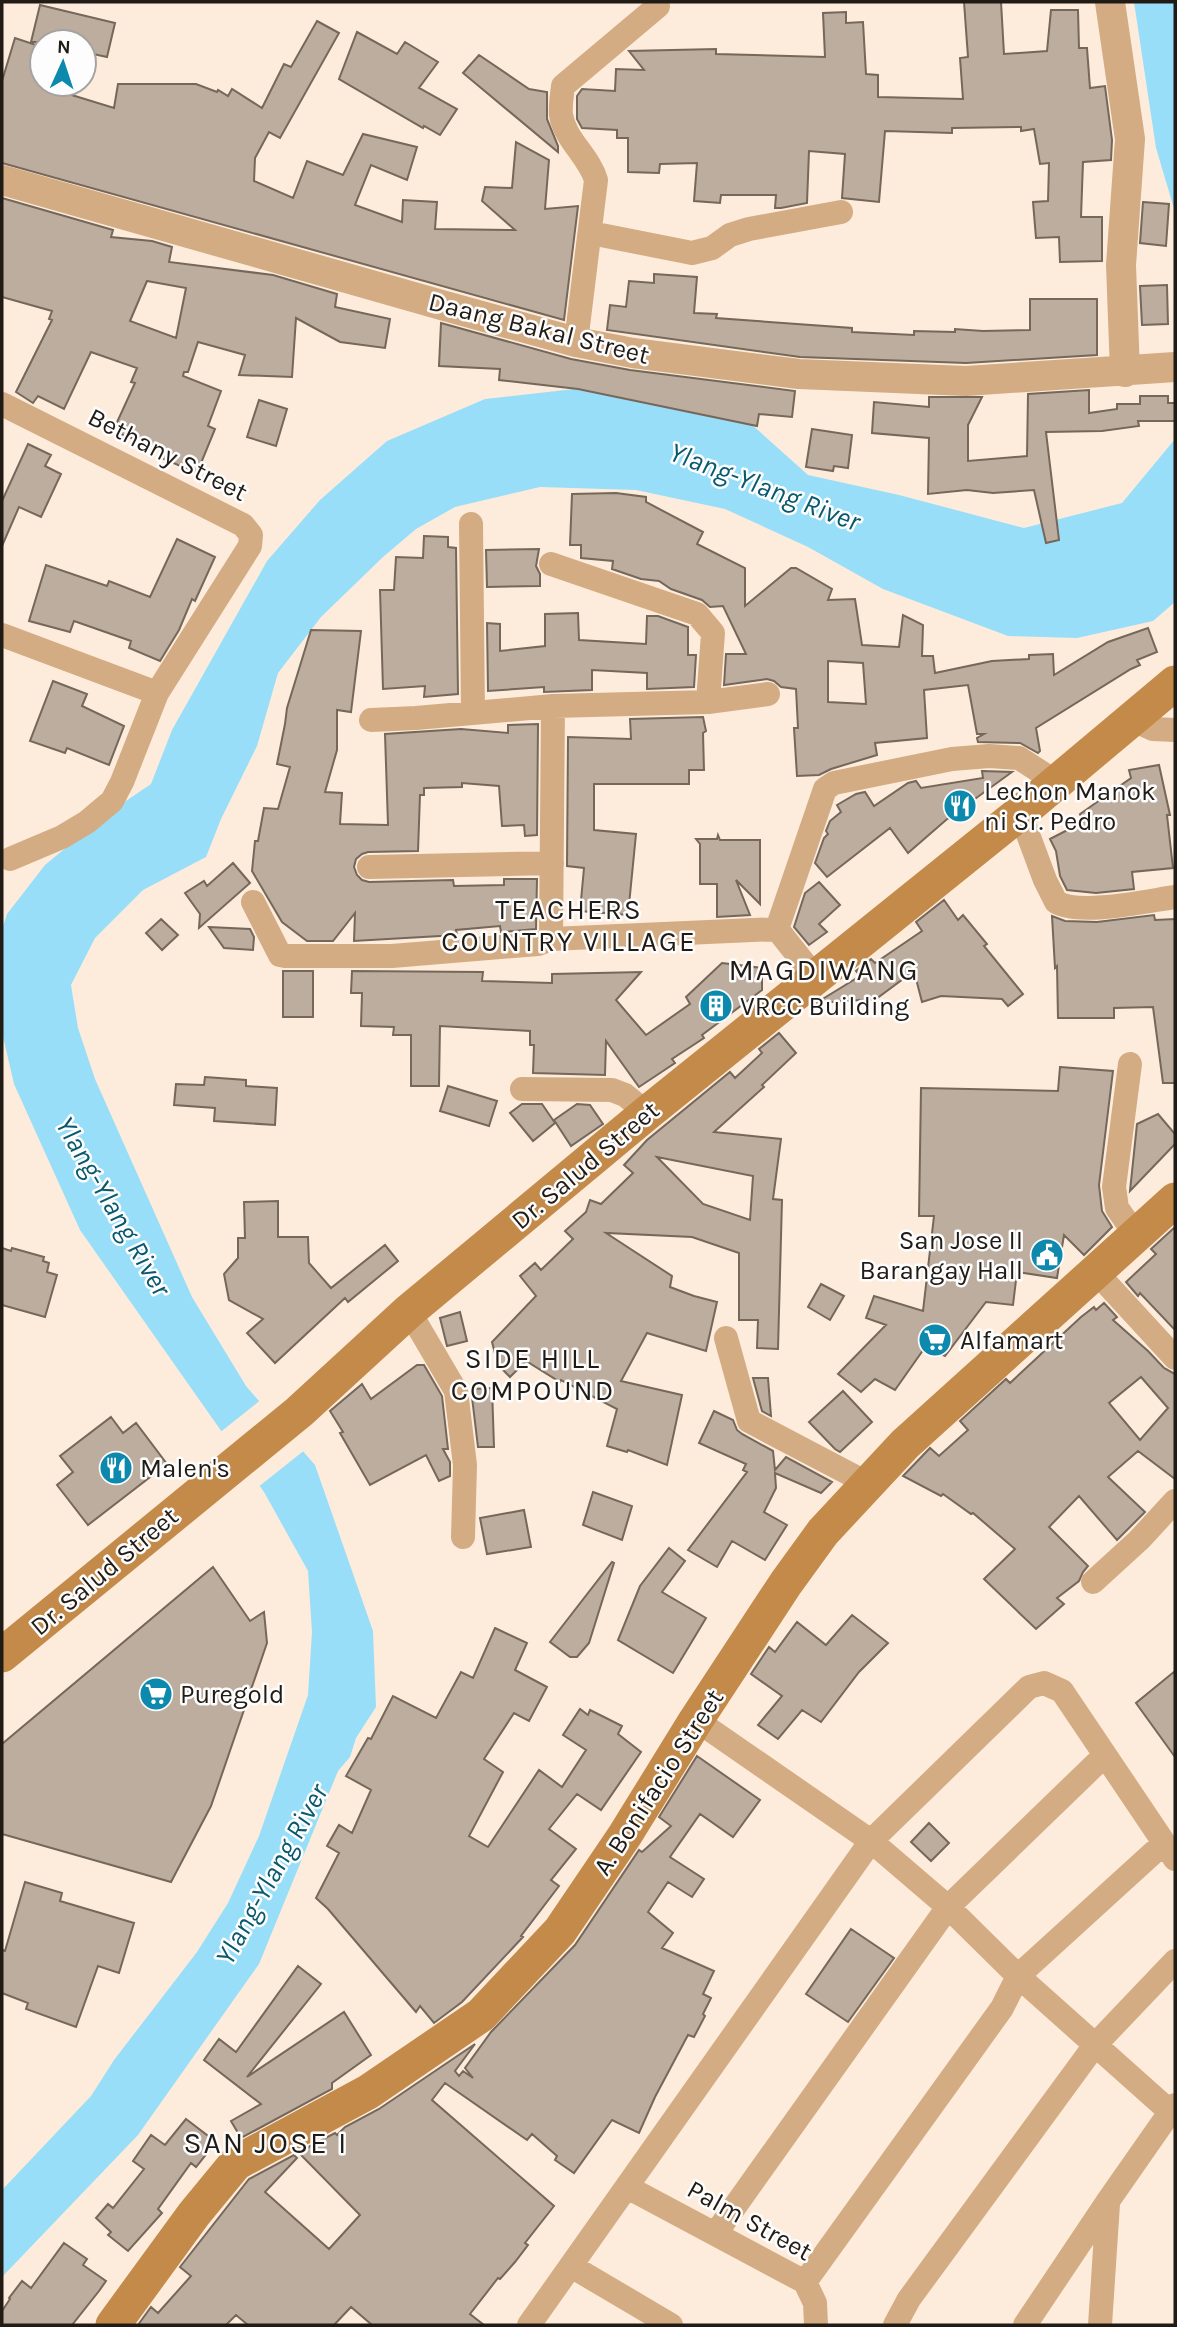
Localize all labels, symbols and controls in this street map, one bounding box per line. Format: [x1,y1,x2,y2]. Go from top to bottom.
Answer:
north arrow [28,28,98,98]
text: N [56,36,71,58]
street label: Daang Bakal Street [425,286,653,371]
street label: Bethany Street [83,401,253,508]
water label: Ylang-Ylang River [665,435,866,539]
place label: Lechon Manok ni Sr. Pedro [984,776,1156,837]
restaurant icon: Lechon Manok ni Sr. Pedro [941,787,979,825]
district label: TEACHERS COUNTRY VILLAGE [441,893,697,958]
district label: MAGDIWANG [728,952,920,988]
building icon: VRCC Building [697,987,735,1025]
place label: VRCC Building [740,991,909,1022]
street label: Dr. Salud Street [505,1094,666,1236]
water label: Ylang-Ylang River [49,1111,179,1303]
place label: San Jose II Barangay Hall [860,1225,1023,1286]
public building icon: San Jose II Barangay Hall [1028,1236,1066,1274]
supermarket icon: Alfamart [916,1321,954,1359]
place label: Alfamart [960,1325,1063,1356]
district label: SIDE HILL COMPOUND [451,1342,615,1407]
restaurant icon: Malen's [97,1449,135,1487]
place label: Malen's [140,1453,230,1484]
street label: Dr. Salud Street [24,1500,185,1642]
supermarket icon: Puregold [137,1675,175,1713]
place label: Puregold [180,1679,284,1710]
street label: A. Bonifacio Street [587,1683,730,1881]
water label: Ylang-Ylang River [208,1777,335,1971]
district label: SAN JOSE I [183,2125,349,2161]
street label: Palm Street [682,2173,818,2268]

